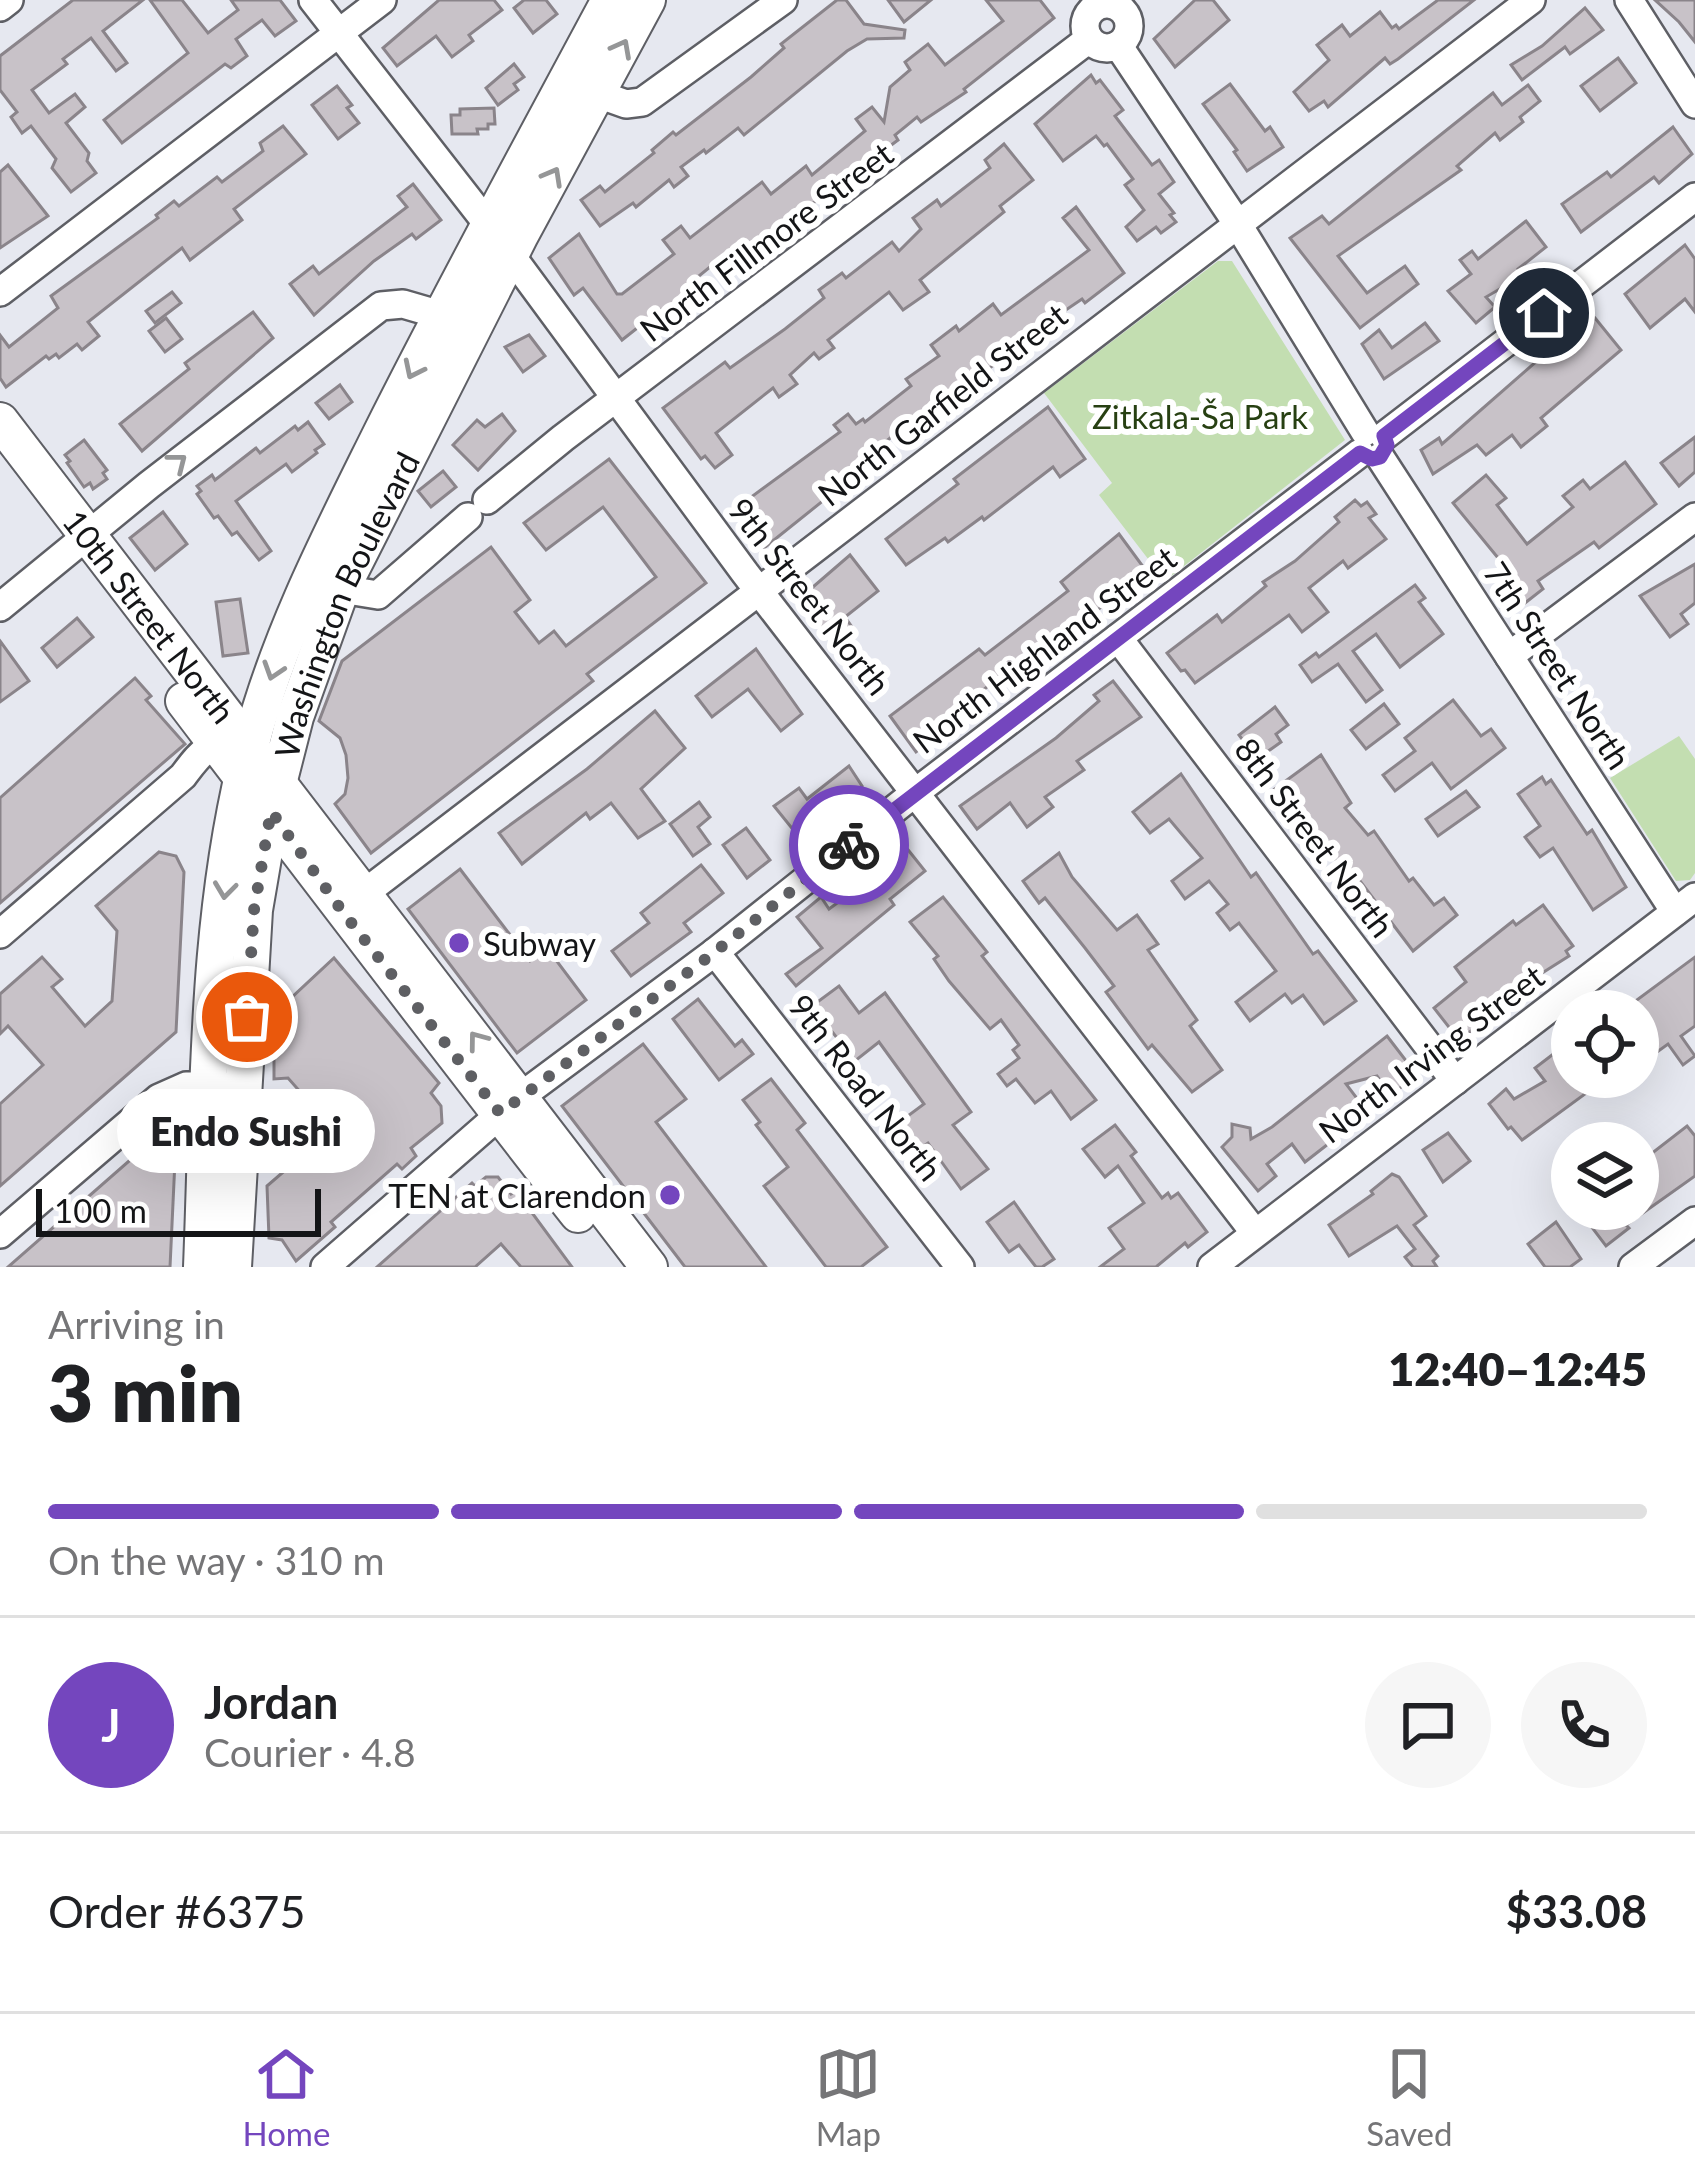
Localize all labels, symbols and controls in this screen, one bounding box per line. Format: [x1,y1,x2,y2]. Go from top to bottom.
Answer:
one-way arrow [608,39,631,60]
street label: North Fillmore Street [632,133,900,349]
one-way arrow [538,167,561,188]
pin [1493,262,1595,364]
icon: home [1511,280,1577,346]
street label: North Garfield Street [810,294,1074,513]
one-way arrow [404,358,427,379]
park label: Zitkala-Ša Park [1092,396,1308,436]
street label: Washington Boulevard [265,445,427,762]
one-way arrow [164,455,186,476]
street label: 9th Street North [721,490,899,702]
street label: 10th Street North [55,502,244,731]
street label: North Highland Street [905,537,1184,761]
street label: 7th Street North [1476,554,1640,776]
one-way arrow [262,660,287,681]
street label: 8th Street North [1227,730,1403,944]
courier [789,785,909,905]
icon: bike [816,812,882,878]
one-way arrow [212,880,238,900]
place label: Subway [483,923,596,963]
marker: Subway [446,930,472,956]
street label: North Irving Street [1311,955,1551,1151]
pin [196,966,298,1068]
icon: bag [214,984,280,1050]
street label: 9th Road North [781,986,951,1188]
map controls [1551,990,1659,1230]
button: locate [1551,990,1659,1098]
one-way arrow [470,1032,491,1054]
callout: Endo Sushi [118,1089,376,1173]
text: Endo Sushi [150,1108,342,1154]
button: layers [1551,1122,1659,1230]
place label: TEN at Clarendon [388,1175,646,1215]
marker: TEN at Clarendon [657,1182,683,1208]
scale bar [36,1183,321,1236]
text: 100 m [54,1190,147,1230]
text: Arriving in [48,1301,225,1347]
text: 12:40–12:45 [1388,1342,1647,1396]
text: 3 min [48,1345,243,1439]
text: On the way · 310 m [48,1537,385,1583]
button: chat [1365,1662,1491,1788]
button: phone [1521,1662,1647,1788]
text: Jordan [204,1675,338,1729]
text: J [101,1698,121,1752]
text: Courier · 4.8 [204,1729,416,1775]
text: Order #6375 [48,1884,306,1938]
text: $33.08 [1506,1884,1647,1938]
tab: Home [242,2041,330,2153]
tab: Map [815,2041,881,2153]
tab: Saved [1366,2041,1453,2153]

